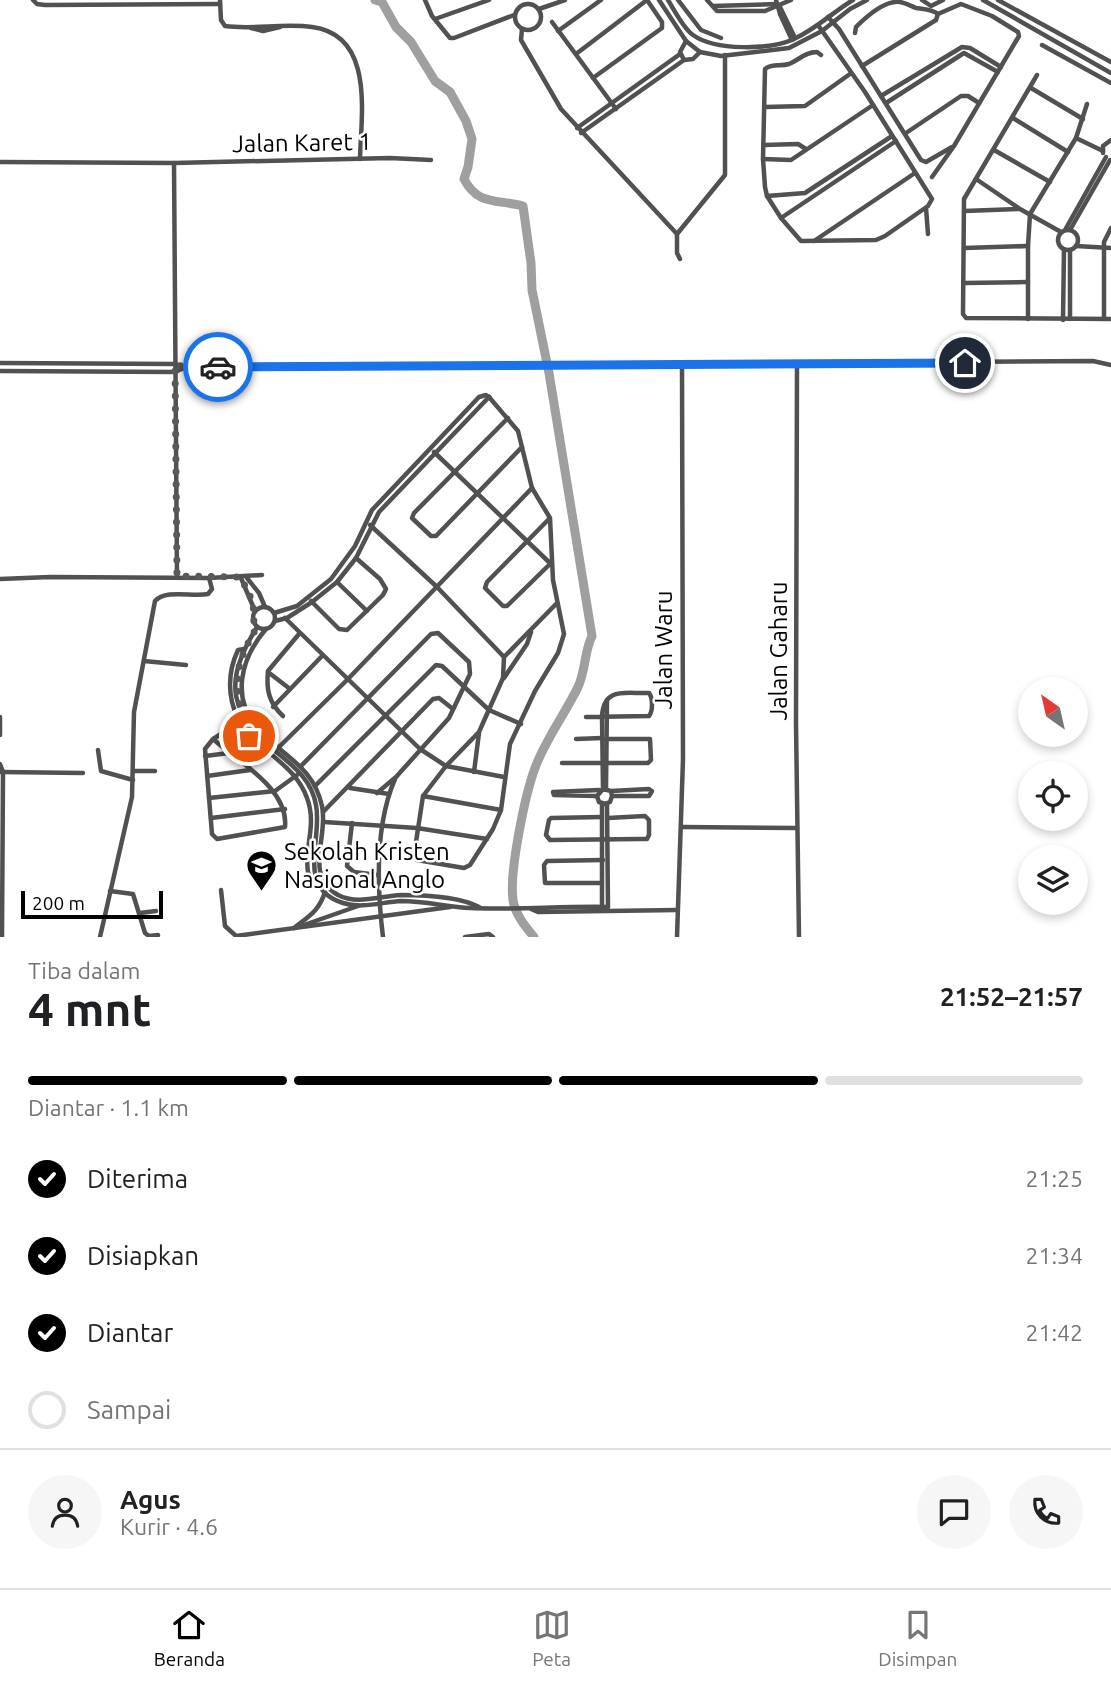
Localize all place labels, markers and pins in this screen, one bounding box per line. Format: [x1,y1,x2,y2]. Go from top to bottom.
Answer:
pin [935,333,995,393]
pin [219,706,279,766]
place label: Sekolah Kristen Nasional Anglo [284,838,450,893]
school or university icon: Sekolah Kristen Nasional Anglo [244,849,278,893]

